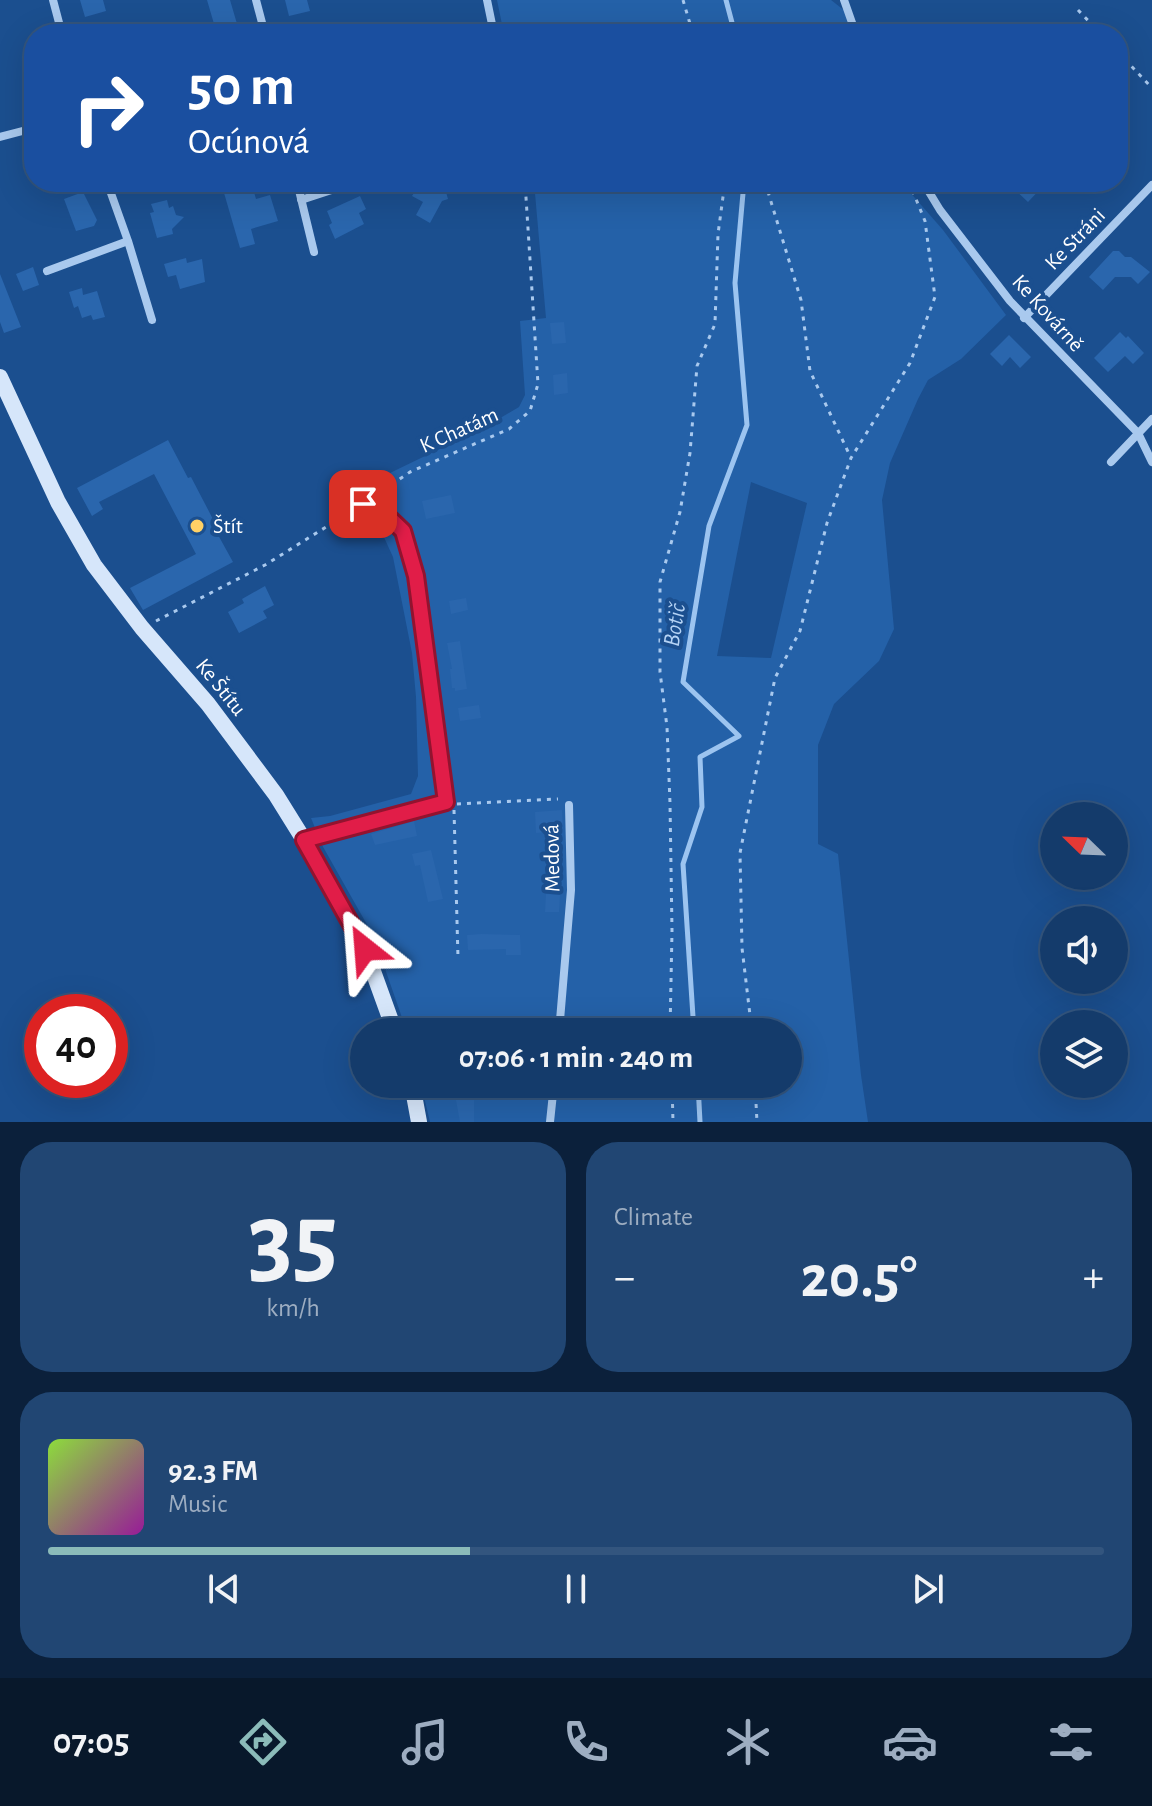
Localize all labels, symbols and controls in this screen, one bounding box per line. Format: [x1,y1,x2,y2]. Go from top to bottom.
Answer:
icon: right [56,56,160,160]
text: 50 m [188,59,295,115]
text: Ocúnová [188,124,310,160]
street label: Ke Stráni [1041,204,1109,274]
street label: Ke Kovárně [1008,270,1088,356]
street label: K Chatám [416,403,502,457]
pin [329,470,397,538]
icon: arrive [341,482,385,526]
place label: Štít [213,514,243,537]
marker: Štít [188,517,206,535]
water label: Botič [660,600,691,648]
street label: Ke Štítu [192,654,251,720]
north arrow [1040,802,1128,890]
map controls [1040,802,1128,1098]
street label: Medová [540,824,564,892]
button: sound [1040,906,1128,994]
position arrow [323,907,407,991]
speed limit sign: 40 [24,994,128,1098]
button: layers [1040,1010,1128,1098]
text: 07:06 · 1 min · 240 m [459,1043,693,1073]
text: 35 [248,1189,338,1293]
text: Climate [614,1204,693,1230]
text: 20.5° [801,1248,917,1308]
text: − [614,1256,635,1300]
text: + [1083,1256,1104,1300]
text: km/h [266,1295,320,1321]
text: 92.3 FM [168,1456,258,1486]
text: Music [168,1491,227,1517]
icon: previous [202,1567,246,1611]
icon: pause [554,1567,598,1611]
icon: next [906,1567,950,1611]
icon: directions [235,1714,291,1770]
icon: music [397,1714,453,1770]
icon: phone [558,1714,614,1770]
icon: climate [720,1714,776,1770]
icon: car [882,1714,938,1770]
icon: filters [1043,1714,1099,1770]
text: 07:05 [53,1724,130,1760]

